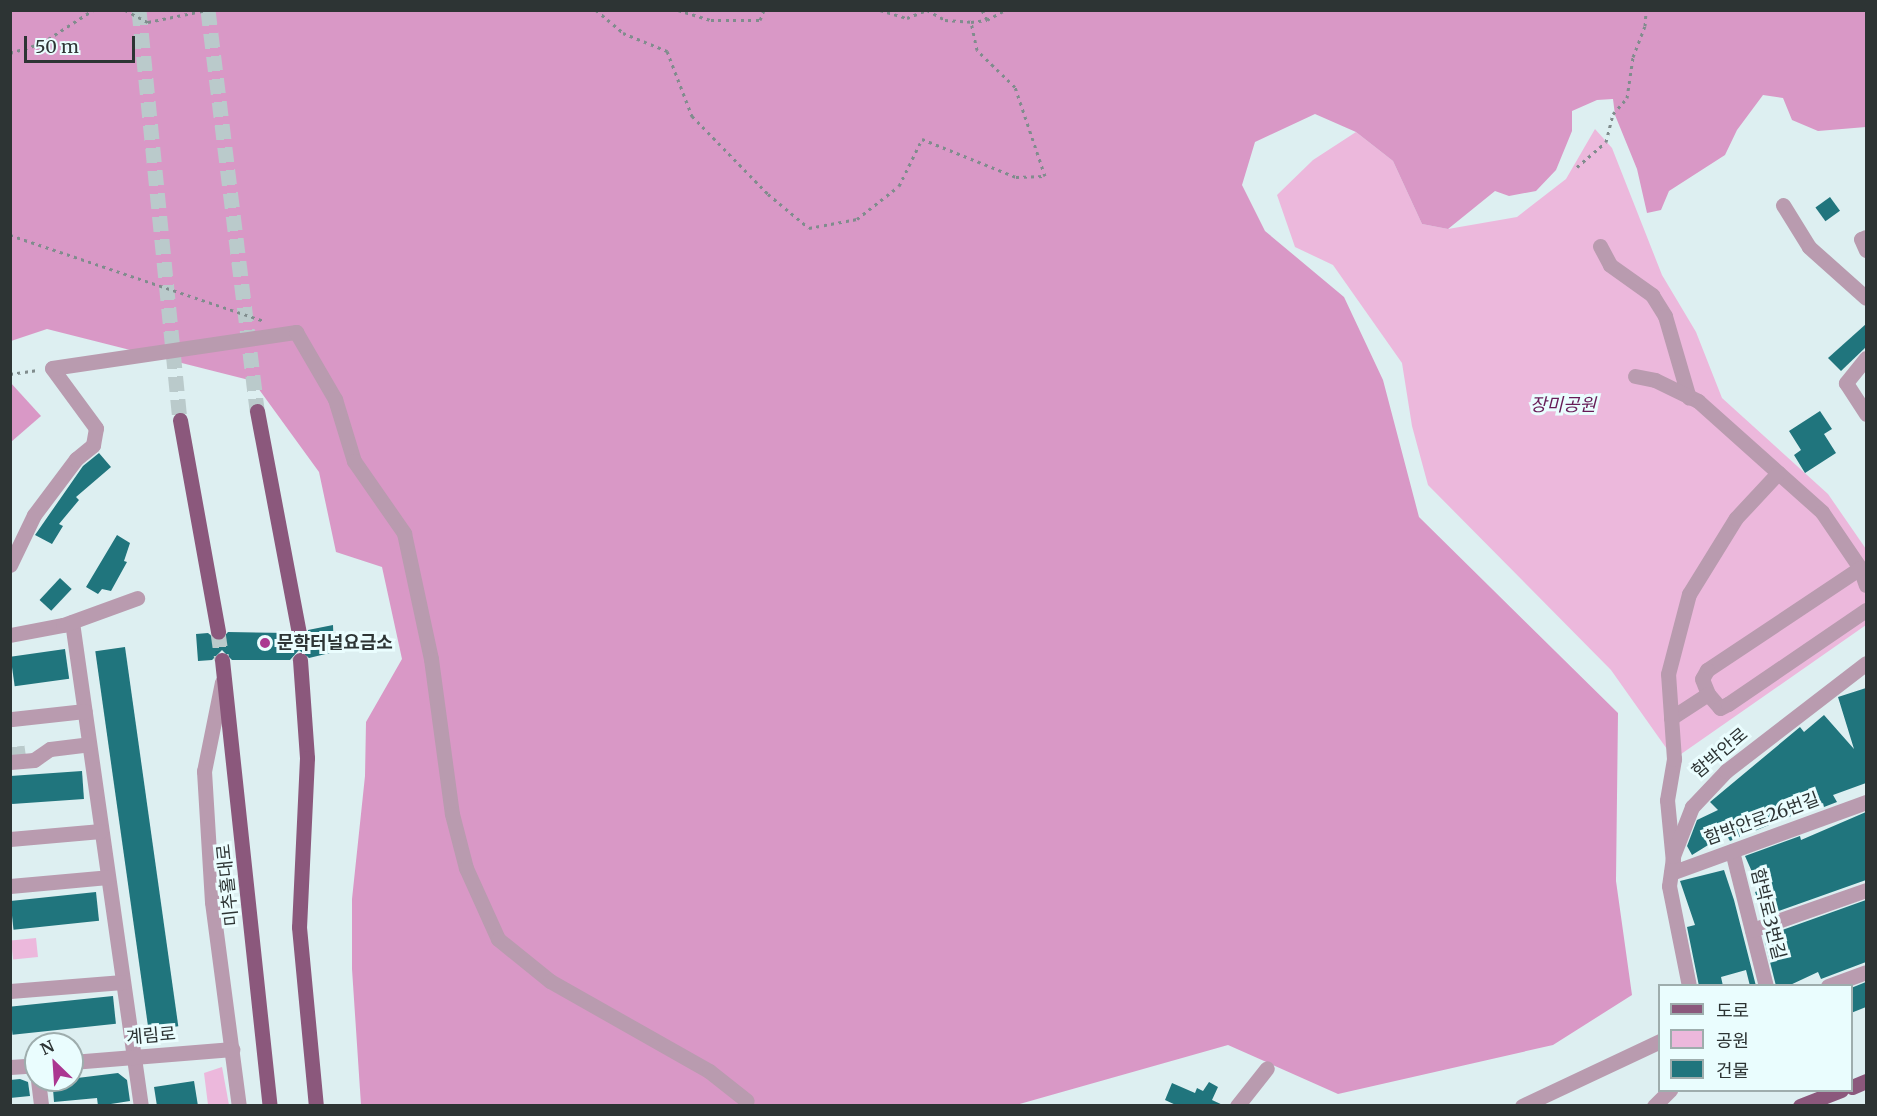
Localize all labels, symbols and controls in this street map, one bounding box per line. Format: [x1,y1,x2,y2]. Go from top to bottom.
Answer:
scale bar [27,24,138,62]
text: 50 m [35,35,79,58]
park label: 장미공원 [1530,394,1596,416]
place label: 문학터널요금소 [277,632,393,654]
marker: 문학터널요금소 [258,636,272,650]
street label: 함박안로 [1688,723,1752,783]
street label: 함박안로26번길 [1702,788,1822,850]
street label: 미추홀대로 [213,843,243,927]
street label: 함박로3번길 [1746,866,1790,962]
legend [1658,984,1853,1092]
text: 도로 [1716,999,1749,1022]
street label: 계림로 [125,1023,177,1049]
text: 공원 [1716,1029,1749,1052]
north arrow [24,1032,84,1092]
text: N [37,1036,57,1059]
text: 건물 [1716,1059,1749,1082]

